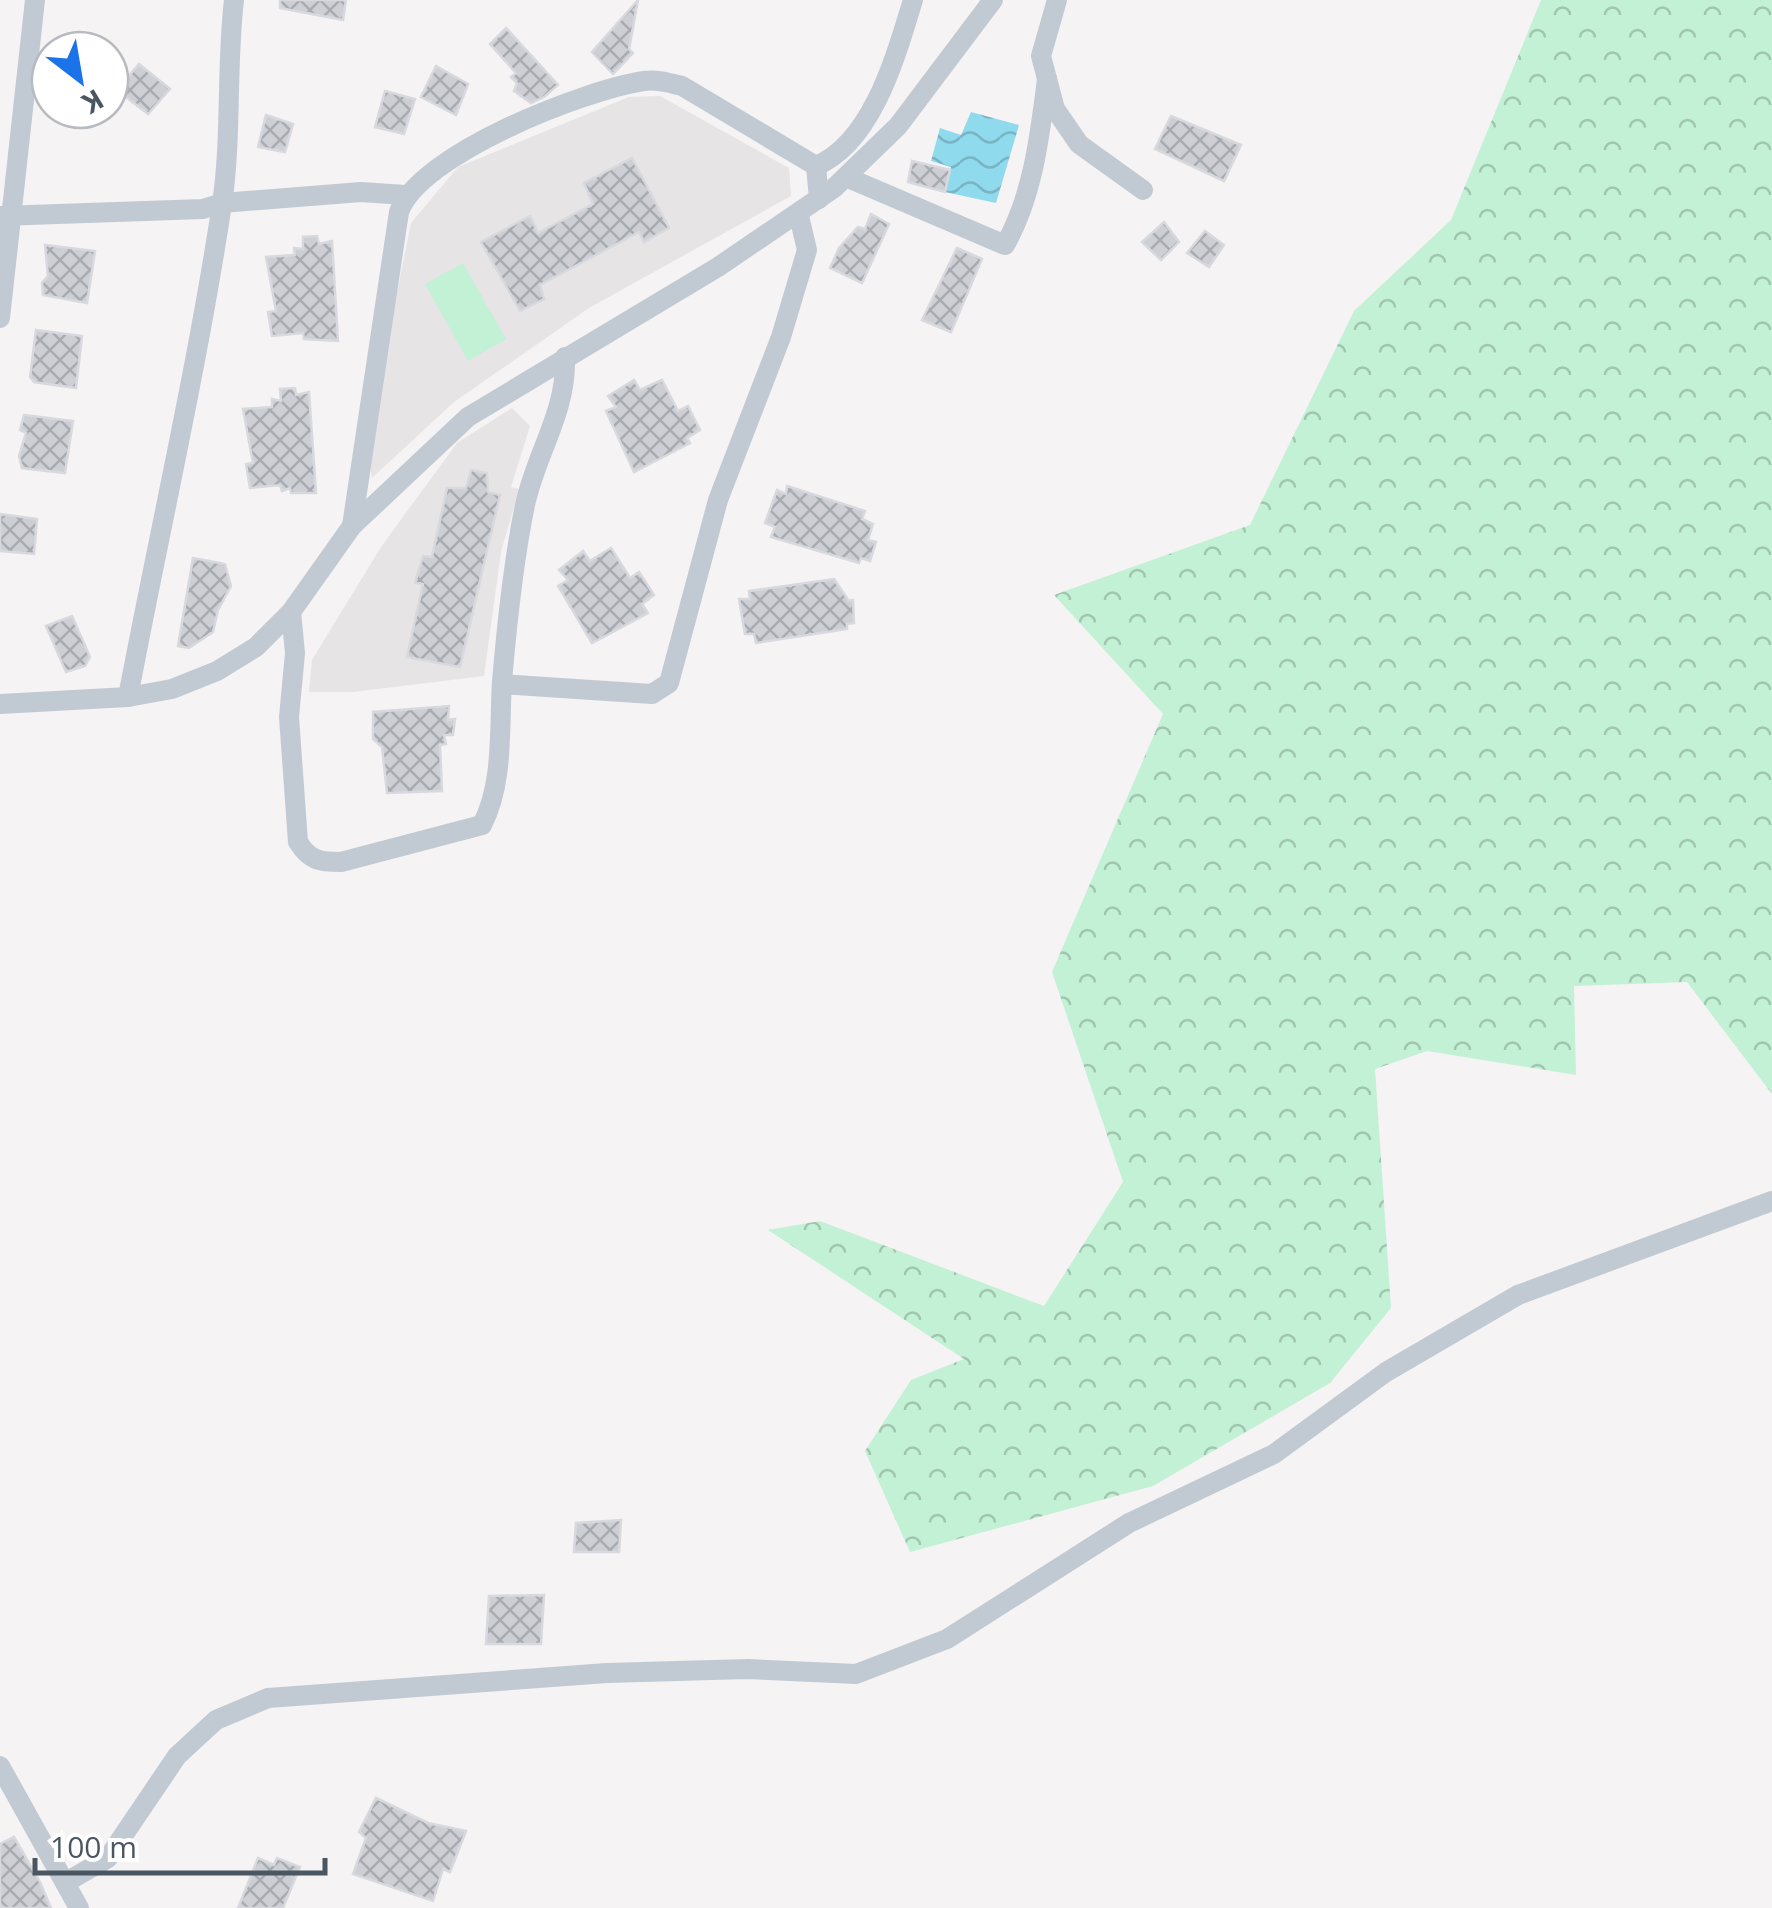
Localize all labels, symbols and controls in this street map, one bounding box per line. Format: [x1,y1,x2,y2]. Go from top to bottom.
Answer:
north arrow [30,30,130,130]
text: K [75,81,111,124]
scale bar [35,1813,325,1875]
text: 100 m [50,1826,137,1867]

